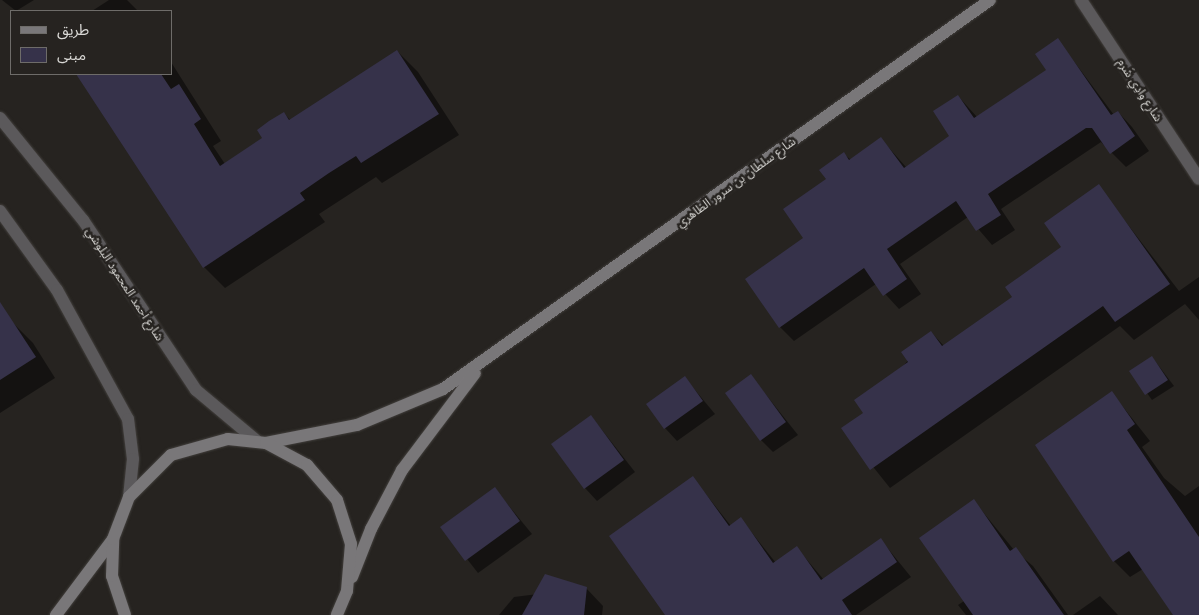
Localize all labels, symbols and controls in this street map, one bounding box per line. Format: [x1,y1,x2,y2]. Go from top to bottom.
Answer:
legend [10,10,172,75]
text: طريق [57,20,89,39]
text: مبنى [57,45,86,64]
street label: شارع وادِي شَرم [1114,56,1166,124]
street label: شارع سلطان بن سرور الظاهري [674,134,798,230]
street label: شارع أحمد المحمود البلوشي [83,225,167,343]

